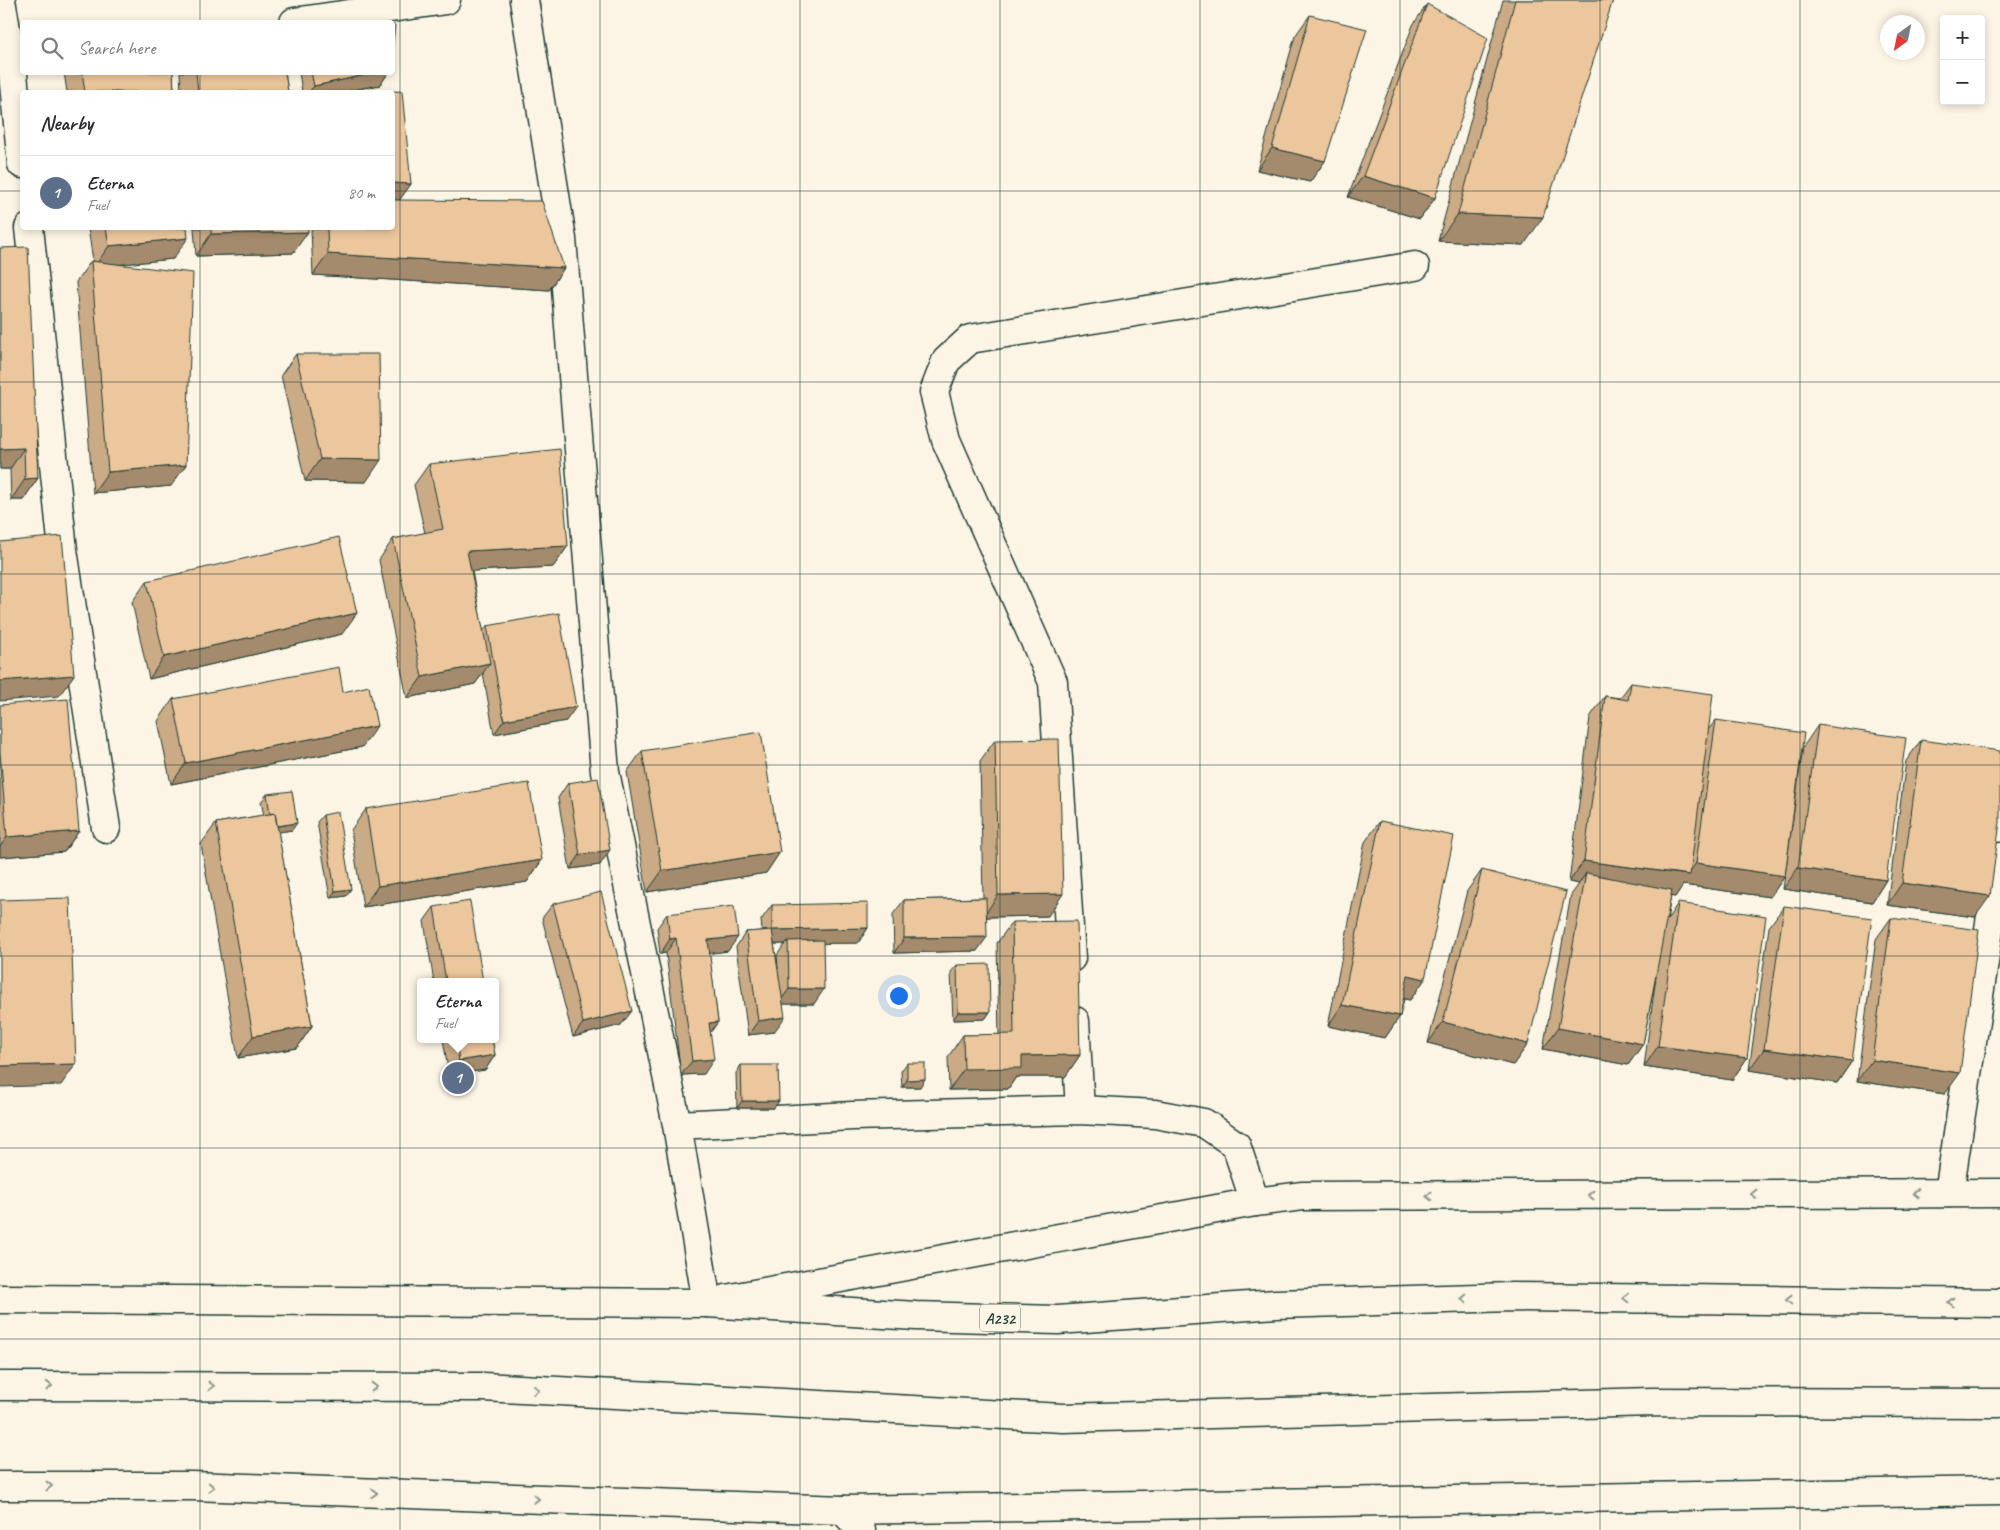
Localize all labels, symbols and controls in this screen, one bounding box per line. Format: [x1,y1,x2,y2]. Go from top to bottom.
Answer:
north arrow [1880,15,1925,60]
map controls [1940,15,1985,105]
button: + [1940,15,1985,60]
search box [20,20,395,75]
icon: search [38,34,66,62]
text: Search here [78,36,155,60]
button: − [1940,60,1985,105]
text: Nearby [40,110,93,136]
text: Eterna [87,171,133,195]
text: 1 [52,183,60,203]
text: 80 m [348,183,375,203]
text: Fuel [87,195,108,215]
popup [417,978,499,1043]
your location [886,983,912,1009]
text: Eterna [435,989,481,1013]
text: Fuel [435,1013,456,1033]
pin: 1 [442,1059,474,1097]
one-way arrow [1912,1188,1920,1198]
one-way arrow [1750,1189,1758,1199]
one-way arrow [1587,1190,1595,1200]
one-way arrow [1425,1191,1432,1201]
one-way arrow [1460,1293,1468,1304]
one-way arrow [1622,1293,1630,1304]
one-way arrow [1785,1295,1792,1305]
one-way arrow [1947,1297,1955,1307]
road number: A232 [980,1305,1020,1332]
one-way arrow [45,1381,53,1391]
one-way arrow [208,1381,215,1391]
one-way arrow [370,1382,378,1392]
one-way arrow [532,1384,540,1395]
one-way arrow [45,1481,53,1491]
one-way arrow [208,1482,215,1492]
one-way arrow [370,1487,378,1498]
one-way arrow [532,1493,540,1504]

